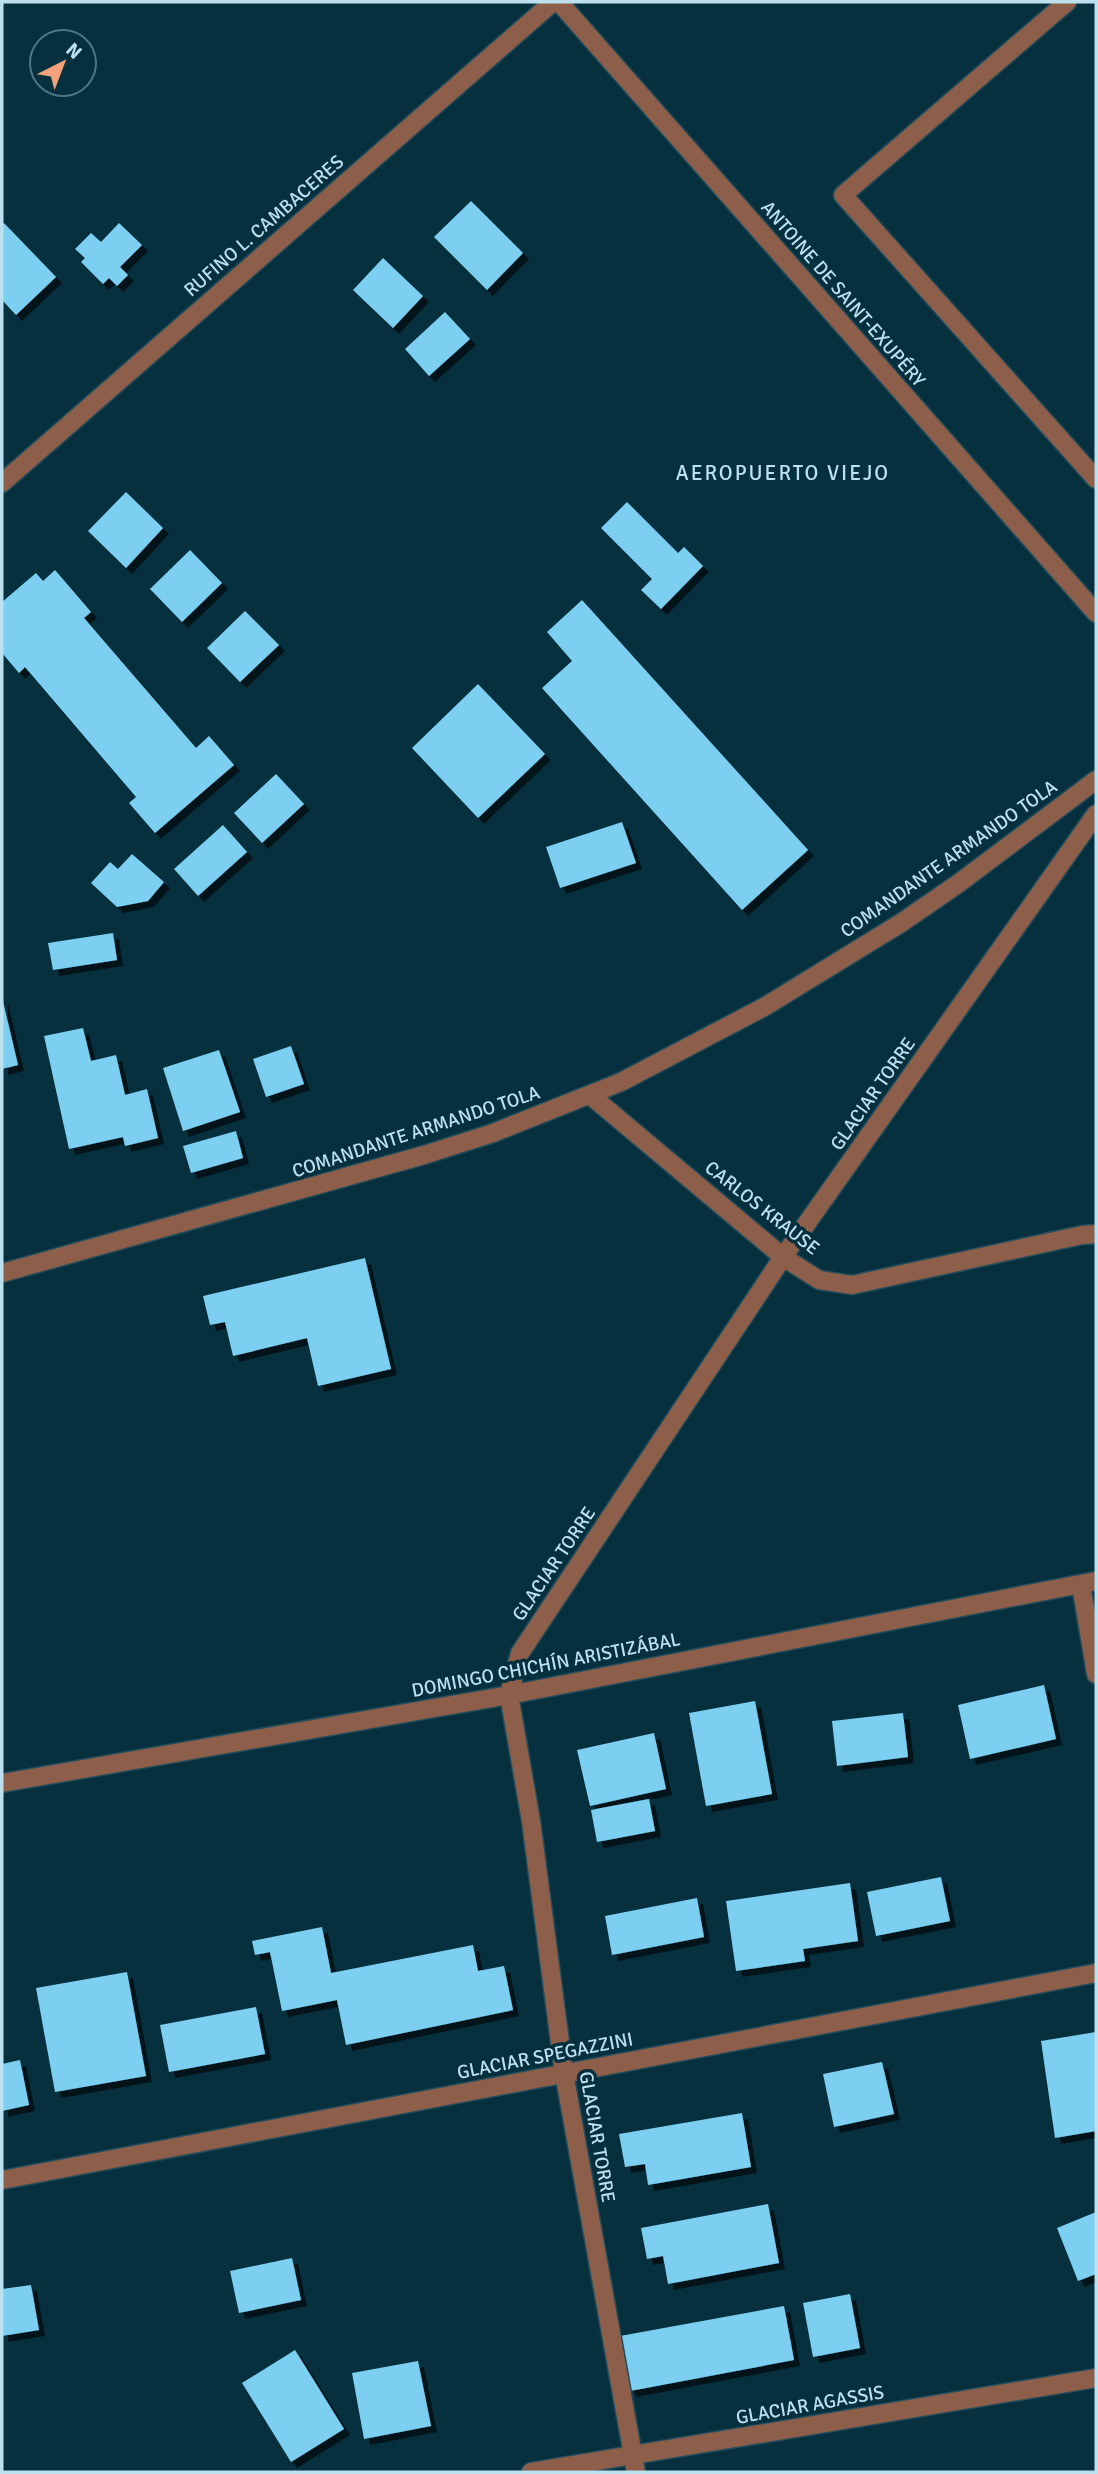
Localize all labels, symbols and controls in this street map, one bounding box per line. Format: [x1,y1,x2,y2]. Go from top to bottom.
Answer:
north arrow [28,28,98,98]
text: N [61,38,87,64]
street label: RUFINO L. CAMBACERES [179,150,349,302]
street label: ANTOINE DE SAINT-EXUPÉRY [756,196,931,392]
district label: AEROPUERTO VIEJO [676,460,890,486]
street label: COMANDANTE ARMANDO TOLA [836,775,1062,943]
street label: GLACIAR TORRE [825,1033,921,1155]
street label: COMANDANTE ARMANDO TOLA [289,1080,543,1183]
street label: CARLOS KRAUSE [700,1156,824,1260]
street label: GLACIAR TORRE [507,1502,601,1626]
street label: DOMINGO CHICHÍN ARISTIZÁBAL [410,1627,683,1703]
street label: GLACIAR SPEGAZZINI [455,2027,635,2085]
street label: GLACIAR TORRE [574,2070,620,2204]
street label: GLACIAR AGASSIS [734,2380,886,2430]

